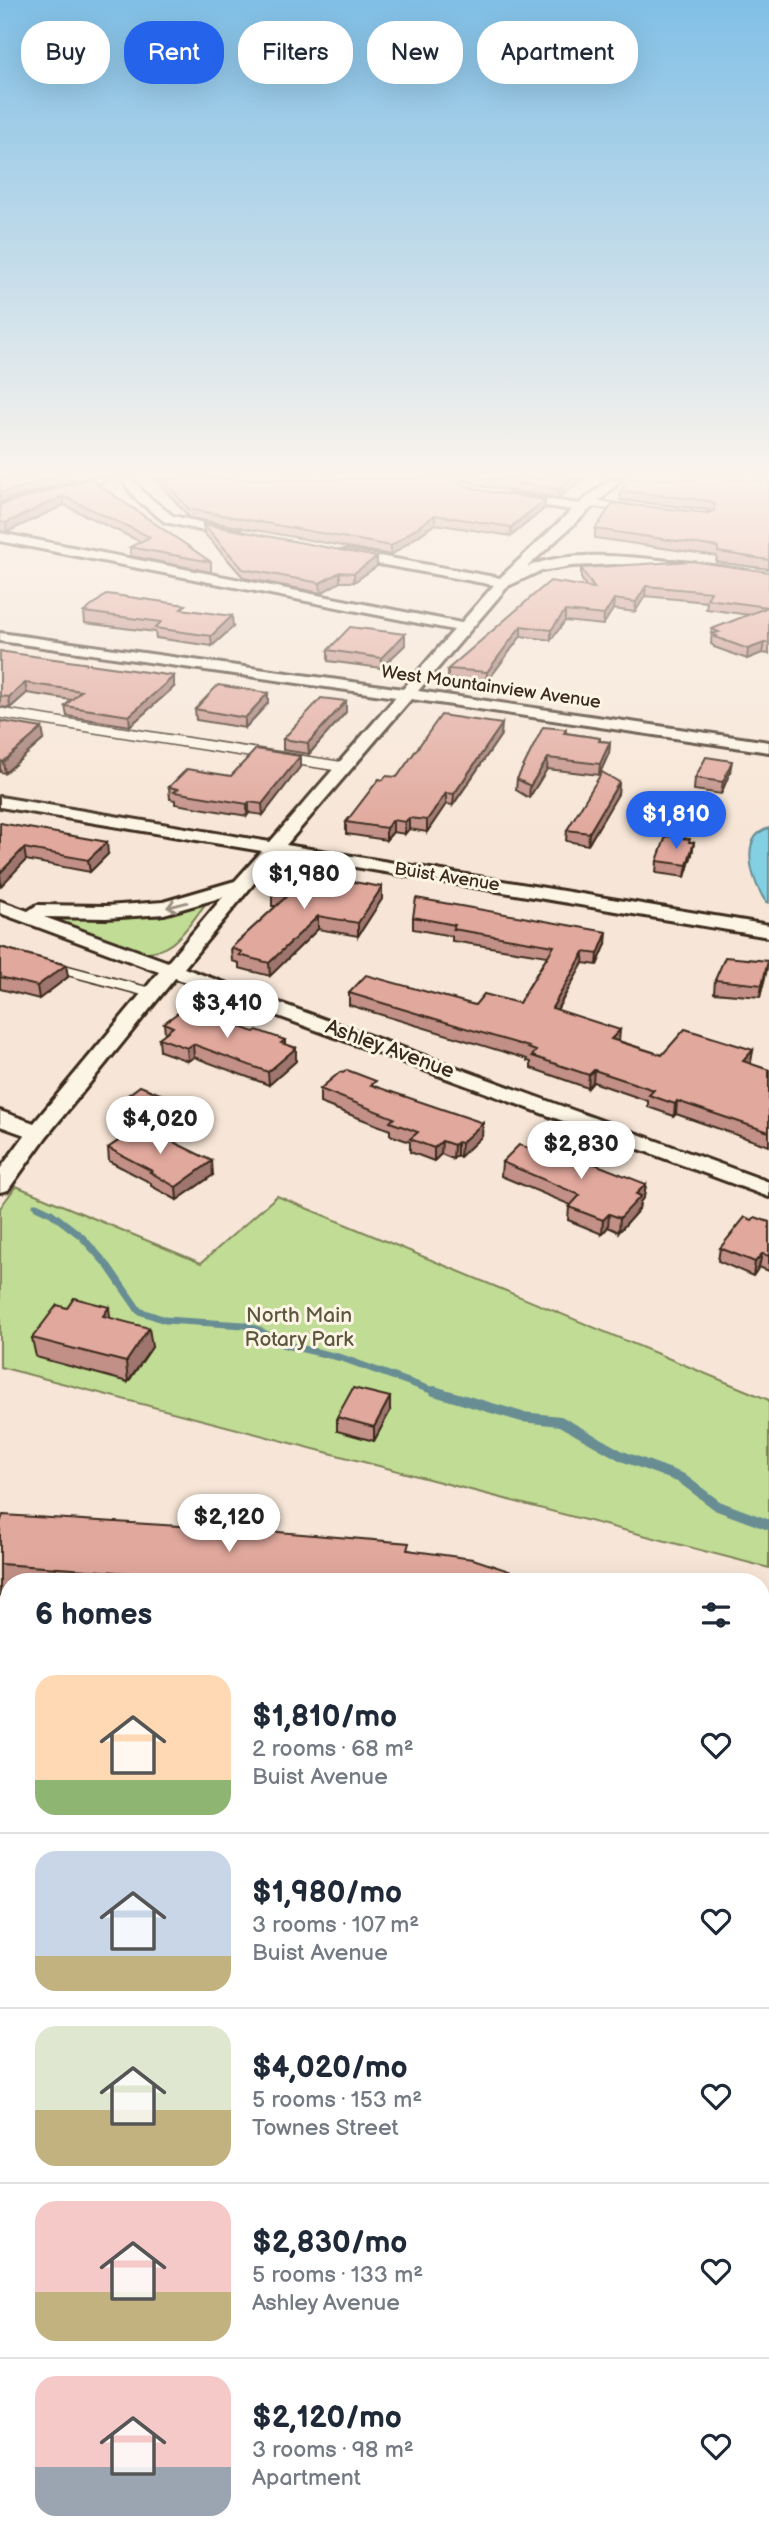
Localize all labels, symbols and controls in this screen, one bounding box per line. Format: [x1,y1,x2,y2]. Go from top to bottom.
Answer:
chip: Buy [21,21,110,84]
chip: Rent [124,21,224,84]
chip: Filters [238,21,353,84]
chip: New [367,21,463,84]
chip: Apartment [477,21,638,84]
street label: West Mountainview Avenue [380,661,602,713]
pin: $1,810 [619,792,733,851]
text: $1,810 [642,800,710,828]
pin: $1,980 [247,852,361,911]
street label: Buist Avenue [393,858,501,896]
text: $1,980 [268,860,340,888]
one-way arrow [166,899,189,912]
pin: $3,410 [170,981,284,1040]
text: $3,410 [192,989,262,1017]
street label: Ashley Avenue [322,1014,458,1084]
pin: $4,020 [103,1096,217,1156]
text: $4,020 [122,1105,198,1133]
pin: $2,830 [524,1122,638,1181]
text: $2,830 [543,1130,619,1158]
park label: North Main Rotary Park [245,1303,354,1352]
pin: $2,120 [172,1494,286,1554]
text: $2,120 [193,1503,265,1531]
icon: filters [697,1596,735,1634]
text: 6 homes [35,1597,152,1633]
text: $1,810/mo [252,1699,397,1735]
icon: home [91,1703,175,1787]
icon: heart [697,1726,735,1764]
text: 2 rooms · 68 m² [252,1735,414,1763]
text: Buist Avenue [252,1763,388,1791]
text: $1,980/mo [252,1875,402,1911]
icon: home [91,1879,175,1963]
icon: heart [697,1902,735,1940]
text: 3 rooms · 107 m² [252,1911,419,1939]
text: Buist Avenue [252,1939,388,1967]
text: $4,020/mo [252,2050,408,2086]
icon: home [91,2054,175,2138]
icon: heart [697,2077,735,2115]
text: 5 rooms · 153 m² [252,2086,422,2114]
text: Townes Street [252,2114,399,2142]
text: $2,830/mo [252,2225,407,2261]
icon: home [91,2229,175,2313]
icon: heart [697,2252,735,2290]
text: 5 rooms · 133 m² [252,2261,423,2289]
text: Ashley Avenue [252,2289,400,2317]
text: $2,120/mo [252,2400,402,2436]
icon: home [91,2404,175,2488]
icon: heart [697,2427,735,2465]
text: 3 rooms · 98 m² [252,2436,414,2464]
text: Apartment [252,2464,361,2492]

